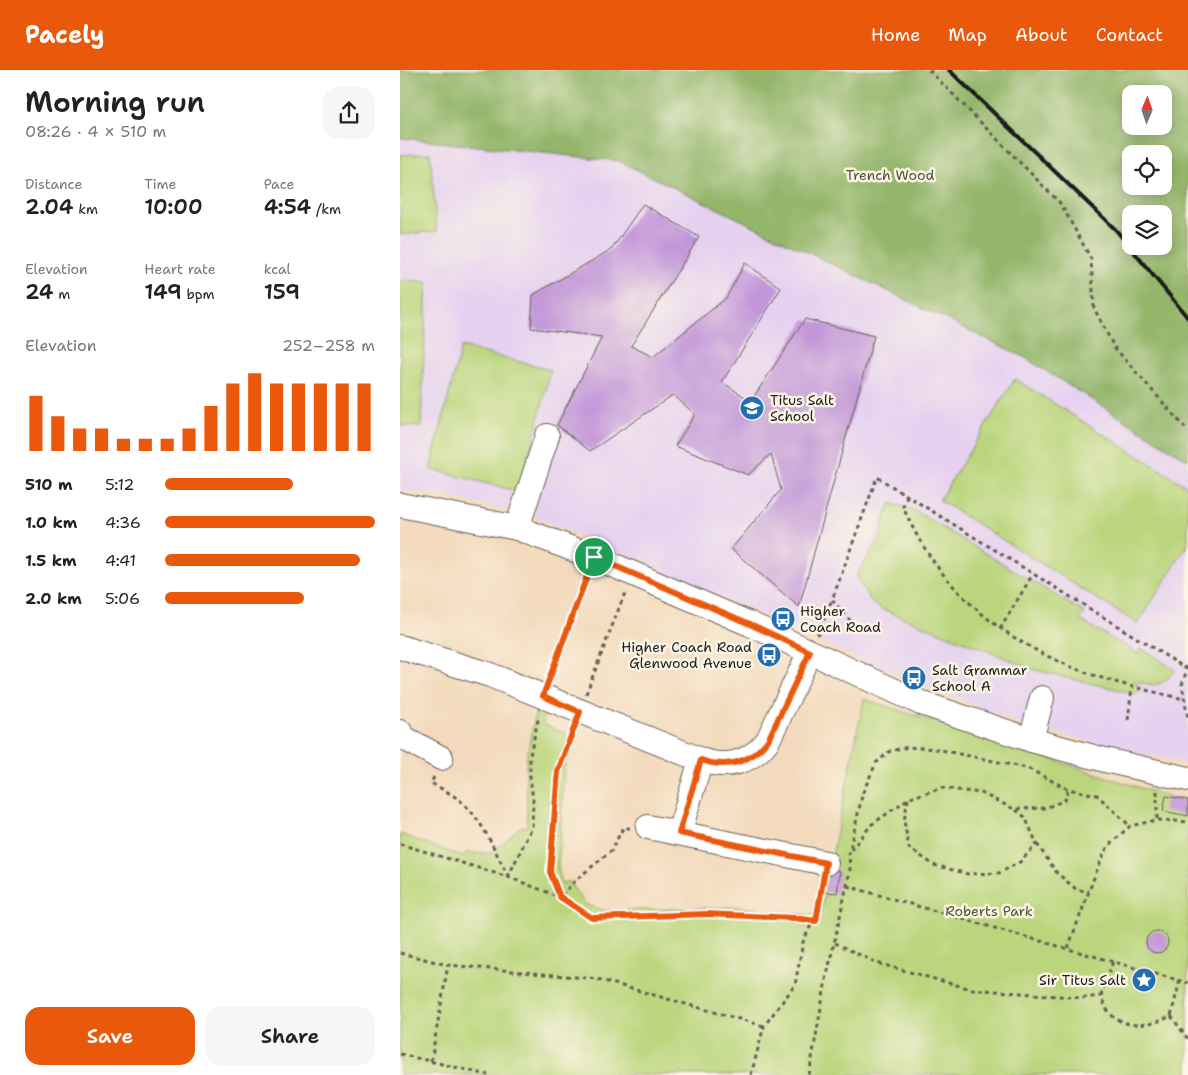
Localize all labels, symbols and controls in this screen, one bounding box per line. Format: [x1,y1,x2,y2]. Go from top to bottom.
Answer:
text: Pacely [25,19,104,51]
text: Home [871,23,920,47]
text: Map [948,23,987,47]
text: About [1015,23,1068,47]
text: Contact [1096,23,1163,47]
text: Morning run [25,83,205,121]
north arrow [1122,85,1172,135]
map controls [1122,85,1172,255]
button: share [323,87,375,139]
text: 08:26 · 4 × 510 m [25,121,166,142]
button: locate [1122,145,1172,195]
park label: Trench Wood [846,166,934,184]
text: Distance [25,175,82,193]
text: Time [144,175,176,193]
text: Pace [264,175,294,193]
text: 2.04 [25,193,73,221]
text: 10:00 [144,193,203,221]
text: 4:54 [264,193,311,221]
text: km [73,200,98,218]
text: /km [311,200,341,218]
button: layers [1122,205,1172,255]
text: Elevation [25,260,88,278]
text: Heart rate [144,260,216,278]
text: kcal [264,260,291,278]
text: 24 [25,278,53,306]
text: 149 [144,278,182,306]
text: 159 [264,278,300,306]
text: m [53,285,70,303]
text: bpm [182,285,215,303]
text: Elevation [25,335,97,356]
text: 252–258 m [282,335,375,356]
place label: Titus Salt School [770,391,834,425]
school or university icon: Titus Salt School [739,395,765,421]
text: 510 m [25,474,72,495]
text: 5:12 [105,474,135,495]
text: 1.0 km [25,512,77,533]
text: 4:36 [105,512,141,533]
pin [573,536,615,578]
icon: arrive [580,543,608,571]
text: 1.5 km [25,550,77,571]
text: 4:41 [105,550,136,571]
text: 2.0 km [25,588,82,609]
text: 5:06 [105,588,140,609]
place label: Higher Coach Road [800,602,881,636]
bus stop icon: Higher Coach Road [770,606,796,632]
place label: Higher Coach Road Glenwood Avenue [621,638,752,672]
bus stop icon: Higher Coach Road Glenwood Avenue [756,642,782,668]
place label: Salt Grammar School A [932,661,1028,695]
bus stop icon: Salt Grammar School A [901,665,927,691]
park label: Roberts Park [945,902,1033,920]
place icon: Sir Titus Salt [1131,967,1157,993]
place label: Sir Titus Salt [1039,971,1126,989]
button: Save [25,1007,195,1065]
button: Share [205,1007,375,1065]

